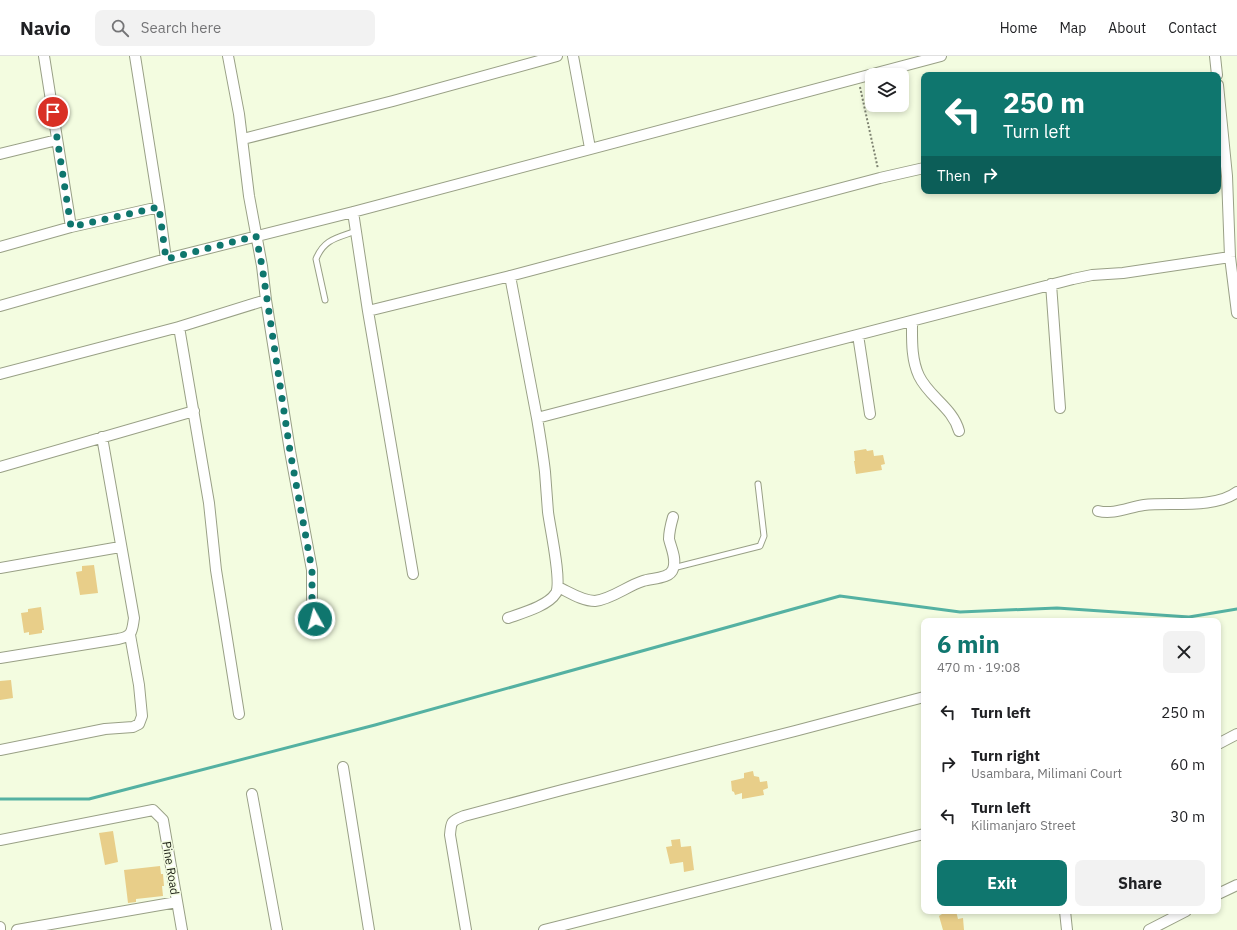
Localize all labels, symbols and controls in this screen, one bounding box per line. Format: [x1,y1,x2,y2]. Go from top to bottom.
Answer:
search box [95,10,375,46]
text: Navio [20,16,71,40]
icon: search [109,17,131,39]
text: Search here [141,18,221,37]
text: Home [1000,19,1037,37]
text: Map [1059,19,1086,37]
text: About [1108,19,1146,37]
text: Contact [1168,19,1217,37]
map controls [865,68,909,112]
button: layers [865,68,909,112]
text: 250 m [1003,84,1085,121]
icon: left [937,88,989,140]
pin [36,95,70,129]
icon: arrive [42,101,64,123]
text: Turn left [1003,120,1071,143]
icon: right [979,164,1001,186]
text: Then [937,166,971,185]
position arrow [294,598,336,640]
text: 6 min [937,628,1000,660]
button: close [1163,631,1205,673]
text: 470 m · 19:08 [937,659,1020,676]
icon: left [937,701,959,723]
text: Turn left [971,703,1031,722]
text: 250 m [1161,703,1205,722]
text: Turn right [971,746,1040,765]
icon: right [937,753,959,775]
text: 60 m [1170,755,1205,774]
text: Usambara, Milimani Court [971,765,1122,782]
text: Turn left [971,798,1031,817]
icon: left [937,805,959,827]
text: 30 m [1170,807,1205,826]
text: Kilimanjaro Street [971,817,1076,834]
street label: Pine Road [159,840,183,896]
button: Exit [937,860,1067,906]
button: Share [1075,860,1205,906]

